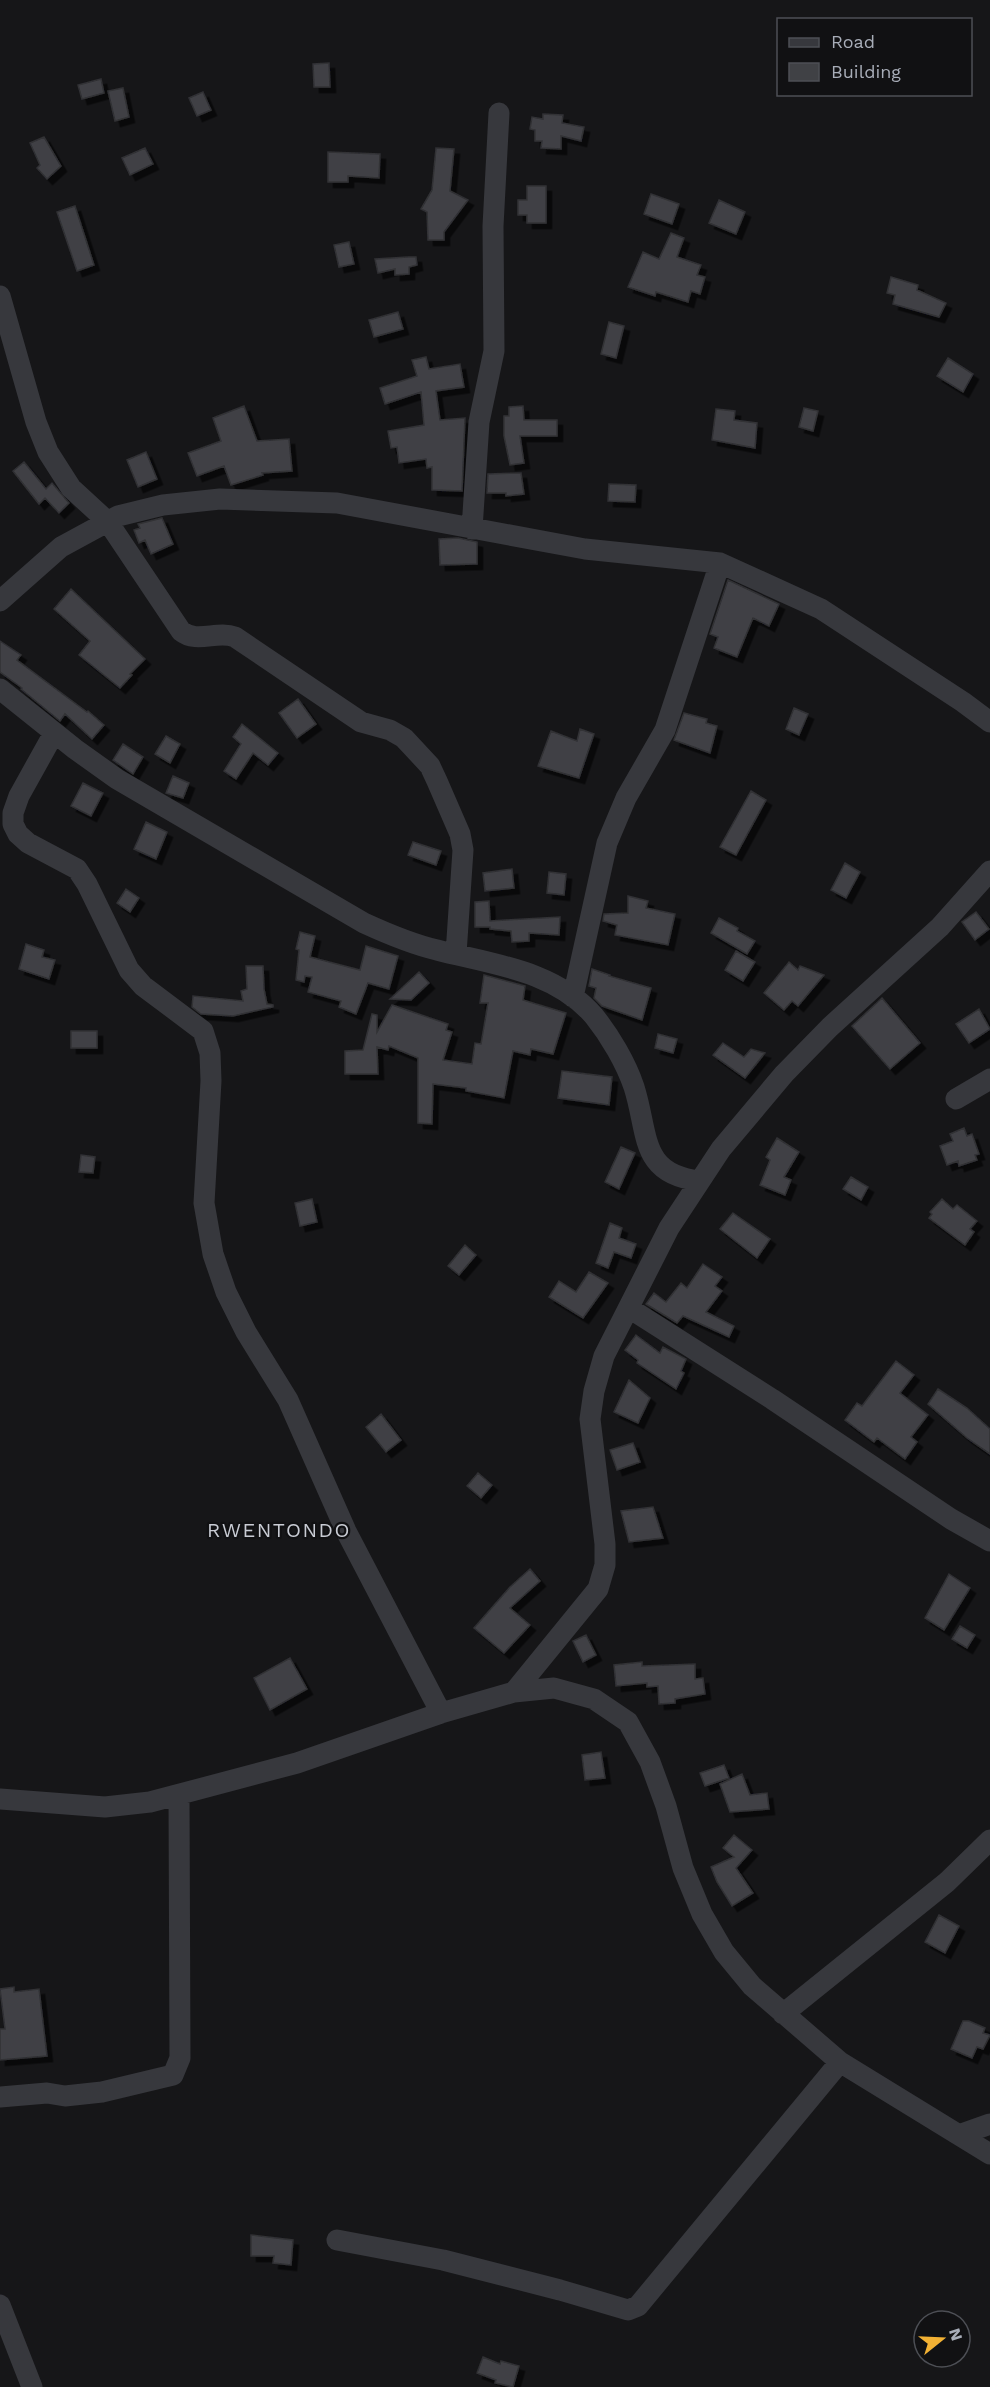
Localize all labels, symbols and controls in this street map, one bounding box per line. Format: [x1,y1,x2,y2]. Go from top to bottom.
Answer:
legend [777,18,972,96]
text: Road [831,31,875,52]
text: Building [831,61,901,82]
district label: RWENTONDO [207,1518,351,1542]
north arrow [912,2309,972,2369]
text: N [945,2326,967,2343]

